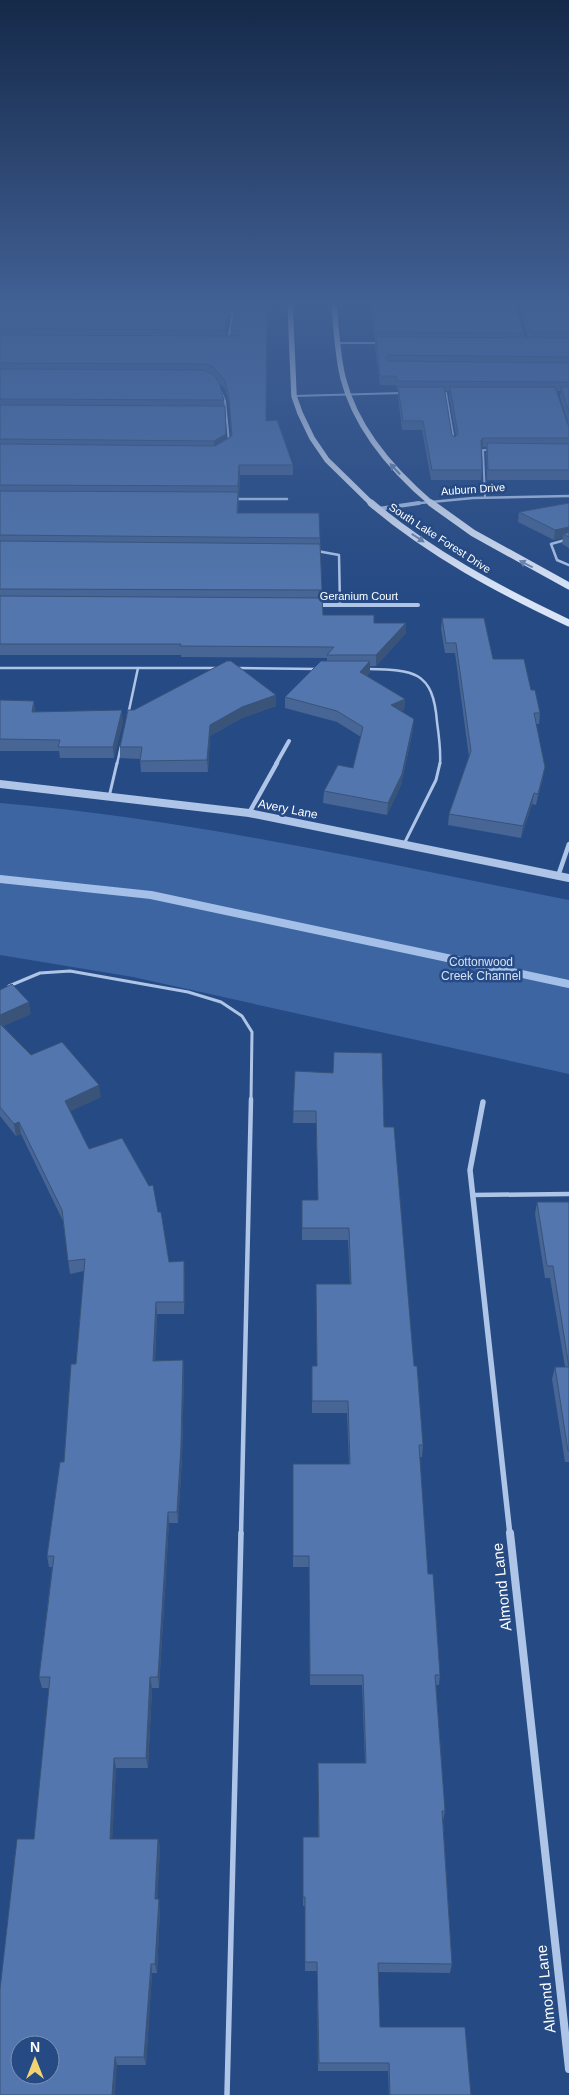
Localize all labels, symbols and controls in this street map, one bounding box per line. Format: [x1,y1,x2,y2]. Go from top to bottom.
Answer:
one-way arrow [389,463,401,475]
street label: Auburn Drive [441,481,505,497]
street label: South Lake Forest Drive [387,501,493,575]
one-way arrow [411,533,424,543]
one-way arrow [518,560,533,568]
street label: Geranium Court [320,590,398,602]
street label: Avery Lane [257,796,319,822]
park label: Cottonwood Creek Channel [441,955,521,983]
street label: Almond Lane [488,1542,515,1632]
street label: Almond Lane [532,1944,559,2034]
north arrow [10,2035,60,2085]
text: N [30,2039,40,2055]

